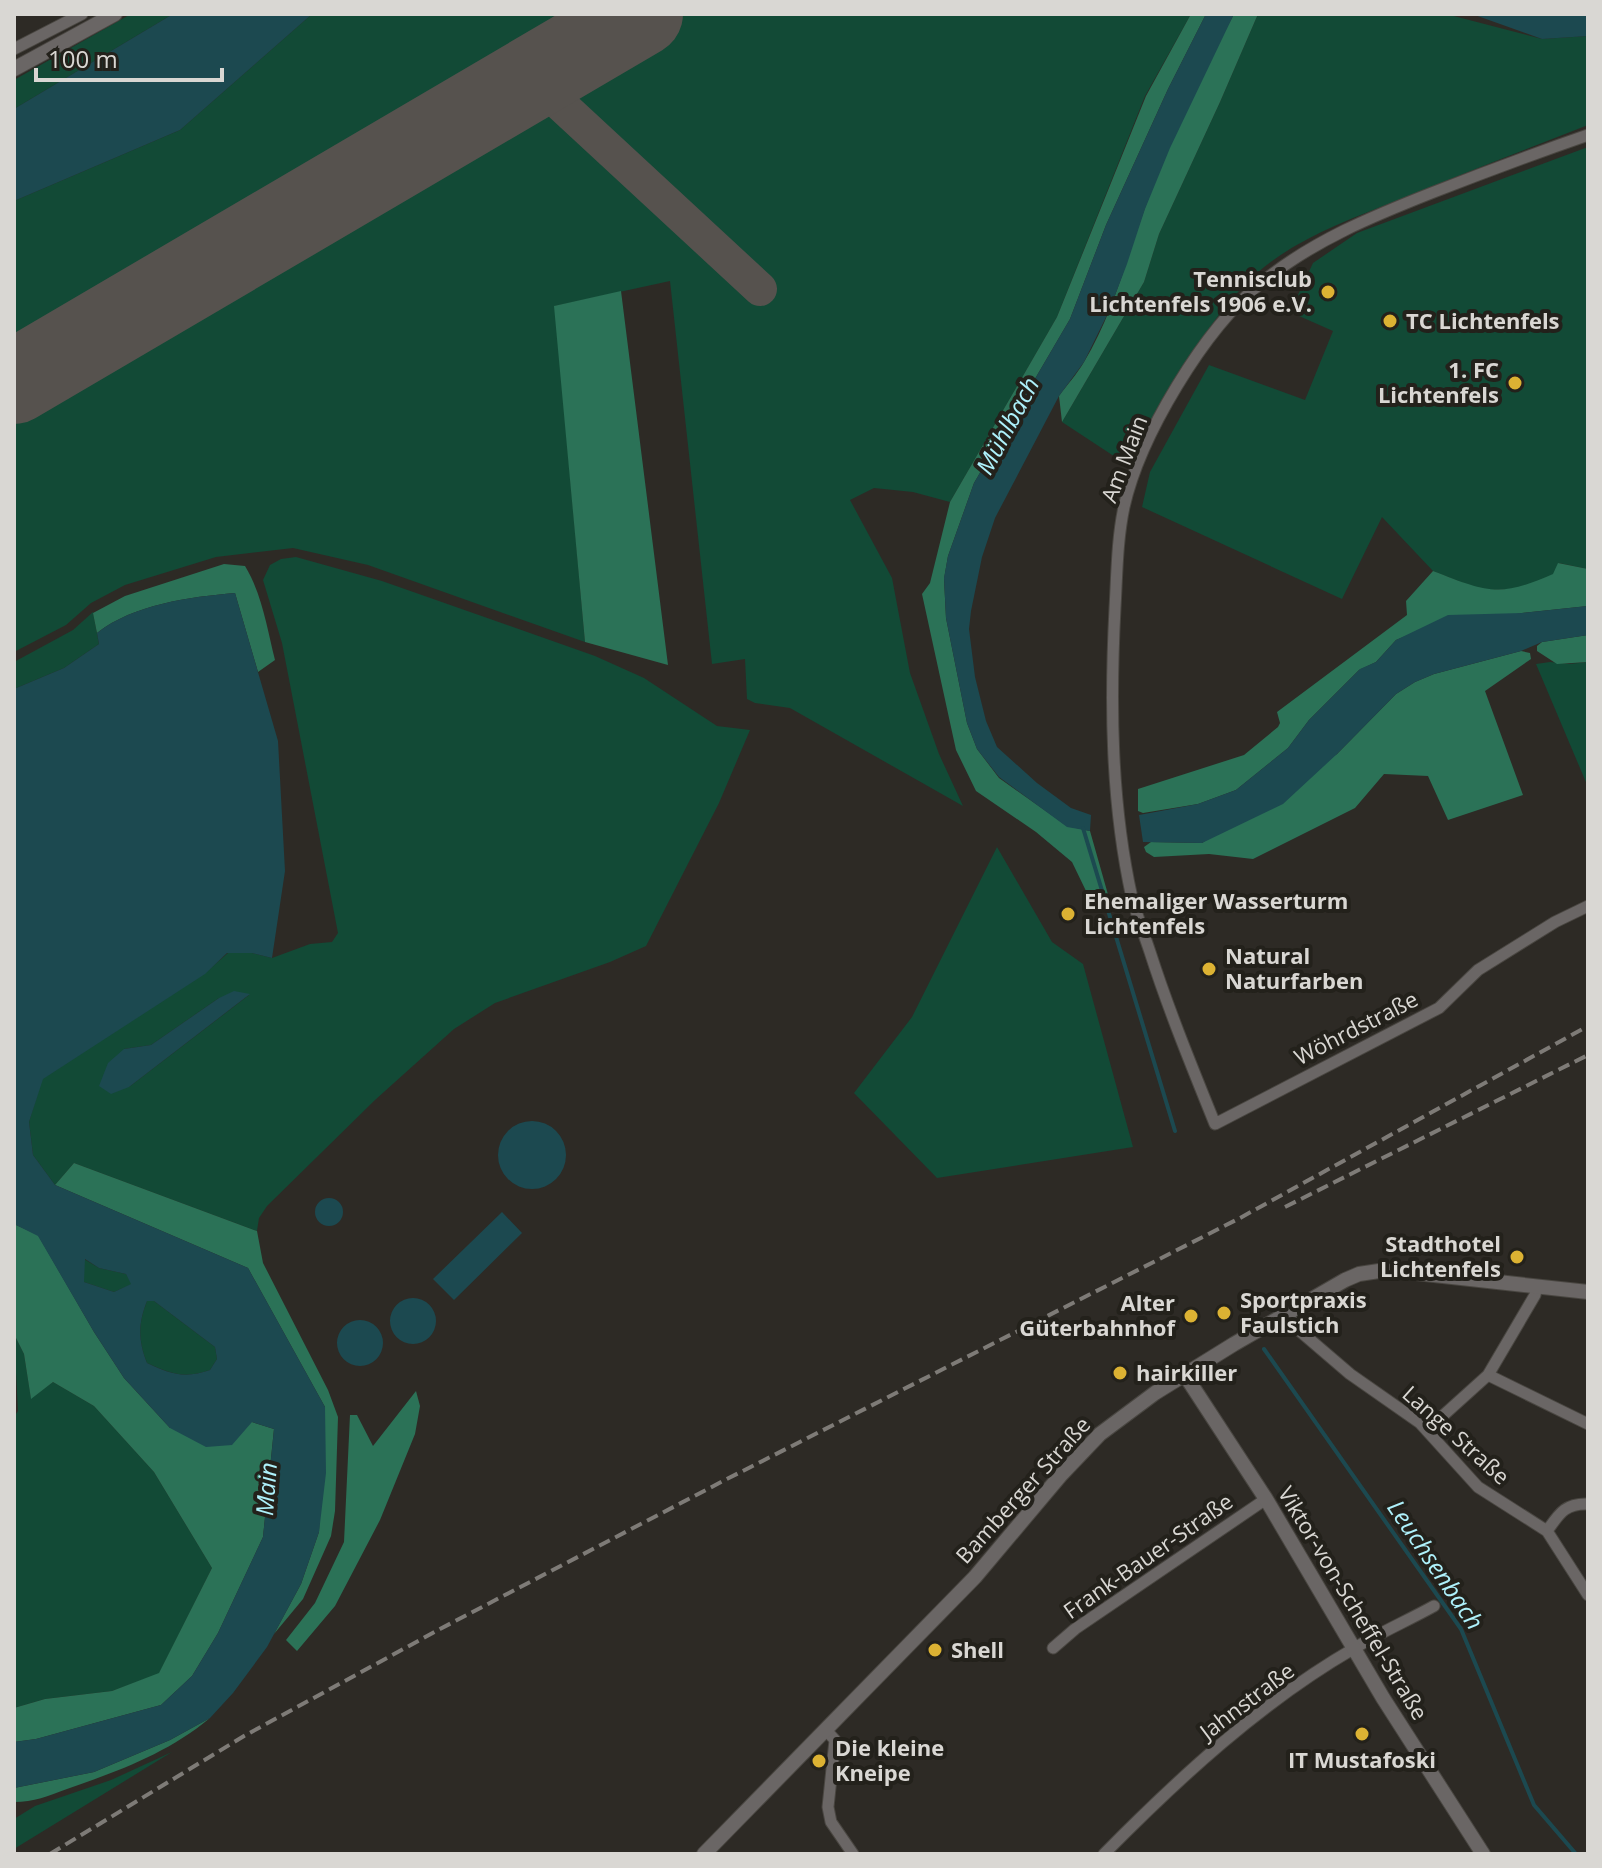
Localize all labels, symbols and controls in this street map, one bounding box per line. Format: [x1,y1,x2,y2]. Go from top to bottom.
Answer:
scale bar [36,32,222,82]
text: 100 m [48,42,118,75]
place label: Tennisclub Lichtenfels 1906 e.V. [1089,263,1312,318]
marker: Tennisclub Lichtenfels 1906 e.V. [1319,283,1337,301]
place label: TC Lichtenfels [1406,305,1560,335]
marker: TC Lichtenfels [1381,312,1399,330]
place label: 1. FC Lichtenfels [1378,354,1499,409]
water label: Mühlbach [967,371,1046,480]
marker: 1. FC Lichtenfels [1506,374,1524,392]
street label: Am Main [1093,411,1153,507]
place label: Ehemaliger Wasserturm Lichtenfels [1084,885,1348,940]
marker: Ehemaliger Wasserturm Lichtenfels [1059,905,1077,923]
place label: Natural Naturfarben [1225,940,1363,995]
marker: Natural Naturfarben [1200,960,1218,978]
street label: Wöhrdstraße [1289,983,1423,1071]
place label: Stadthotel Lichtenfels [1380,1228,1501,1283]
marker: Stadthotel Lichtenfels [1508,1248,1526,1266]
place label: Sportpraxis Faulstich [1240,1284,1367,1339]
place label: Alter Güterbahnhof [1019,1287,1176,1342]
marker: Sportpraxis Faulstich [1215,1304,1233,1322]
marker: Alter Güterbahnhof [1182,1307,1200,1325]
place label: hairkiller [1136,1357,1237,1387]
marker: hairkiller [1111,1364,1129,1382]
street label: Lange Straße [1397,1378,1517,1490]
street label: Bamberger Straße [948,1410,1096,1569]
water label: Main [247,1461,284,1517]
street label: Viktor-von-Scheffel-Straße [1272,1480,1436,1725]
street label: Frank-Bauer-Straße [1057,1485,1238,1625]
water label: Leuchsenbach [1381,1493,1492,1636]
place label: Shell [951,1634,1004,1664]
marker: Shell [926,1641,944,1659]
street label: Jahnstraße [1192,1655,1300,1747]
marker: IT Mustafoski [1353,1725,1371,1743]
place label: Die kleine Kneipe [835,1732,944,1787]
place label: IT Mustafoski [1288,1744,1436,1774]
marker: Die kleine Kneipe [810,1752,828,1770]

